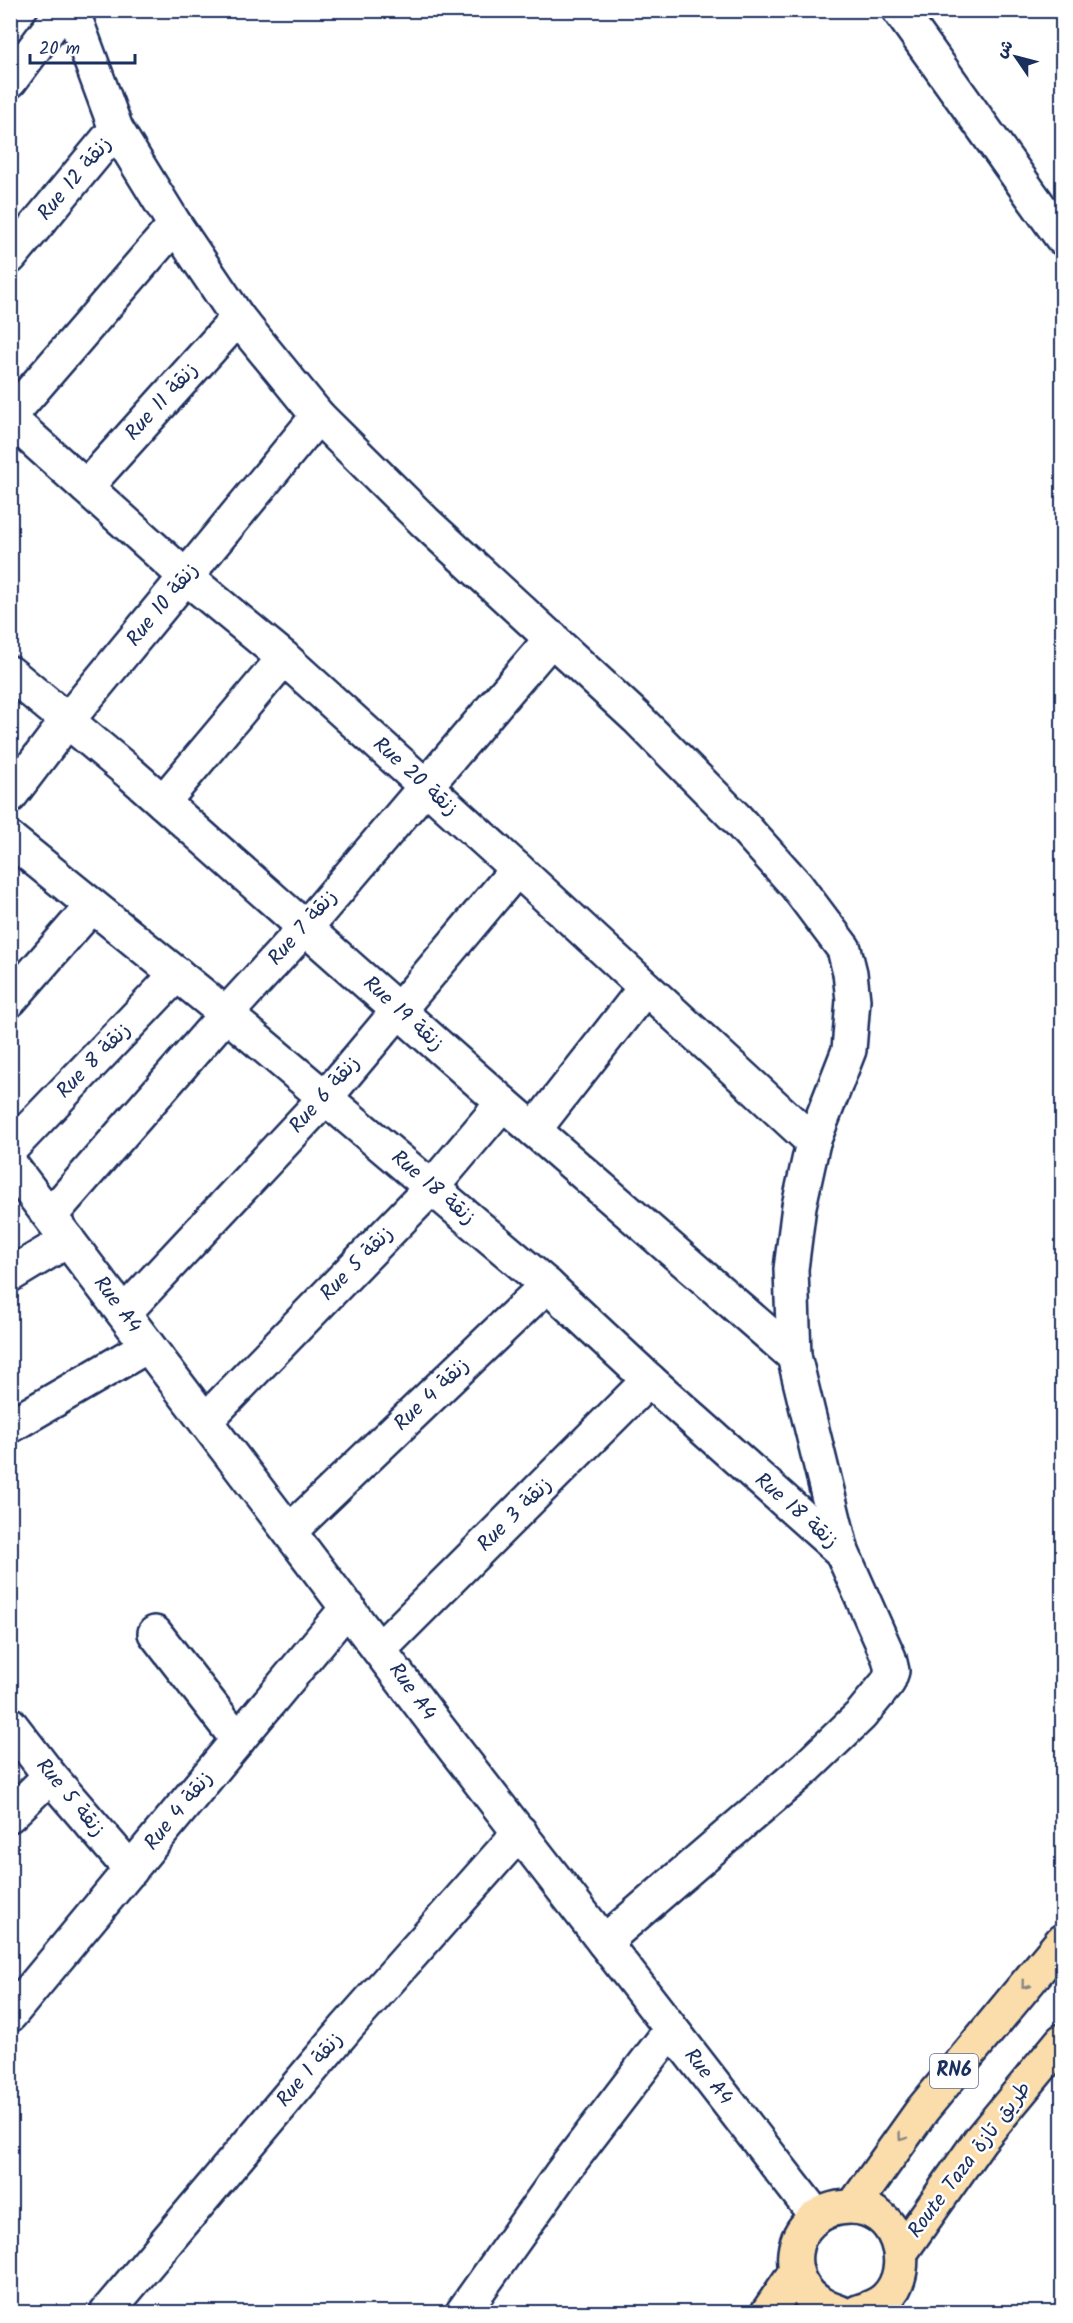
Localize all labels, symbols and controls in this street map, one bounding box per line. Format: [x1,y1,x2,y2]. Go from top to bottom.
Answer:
scale bar [30,27,135,65]
north arrow [986,27,1046,87]
text: 20 m [39,35,80,64]
text: ش [990,35,1020,64]
street label: Rue 12 زنقة [30,129,120,229]
street label: Rue 11 زنقة [118,355,206,449]
street label: Rue 10 زنقة [119,556,207,654]
street label: Rue 20 زنقة [365,729,465,825]
street label: Rue 7 زنقة [260,882,346,974]
street label: Rue 19 زنقة [355,968,451,1060]
street label: Rue 8 زنقة [49,1015,139,1107]
street label: Rue 6 زنقة [281,1048,369,1142]
street label: Rue 18 زنقة [383,1142,483,1234]
street label: Rue 5 زنقة [312,1219,402,1309]
street label: Rue A4 [84,1269,150,1341]
street label: Rue 4 زنقة [386,1350,478,1440]
street label: Rue 18 زنقة [747,1465,845,1557]
street label: Rue 3 زنقة [470,1470,560,1560]
street label: Rue A4 [380,1656,444,1728]
street label: Rue 5 زنقة [27,1751,113,1845]
street label: Rue 4 زنقة [136,1764,222,1858]
one-way arrow [1021,1978,1032,1989]
street label: Rue 1 زنقة [269,2025,351,2115]
street label: Rue A4 [675,2041,741,2113]
road number: RN6 [930,2054,978,2088]
street label: Route Taza طريق تازة [900,2074,1040,2246]
one-way arrow [899,2131,910,2142]

